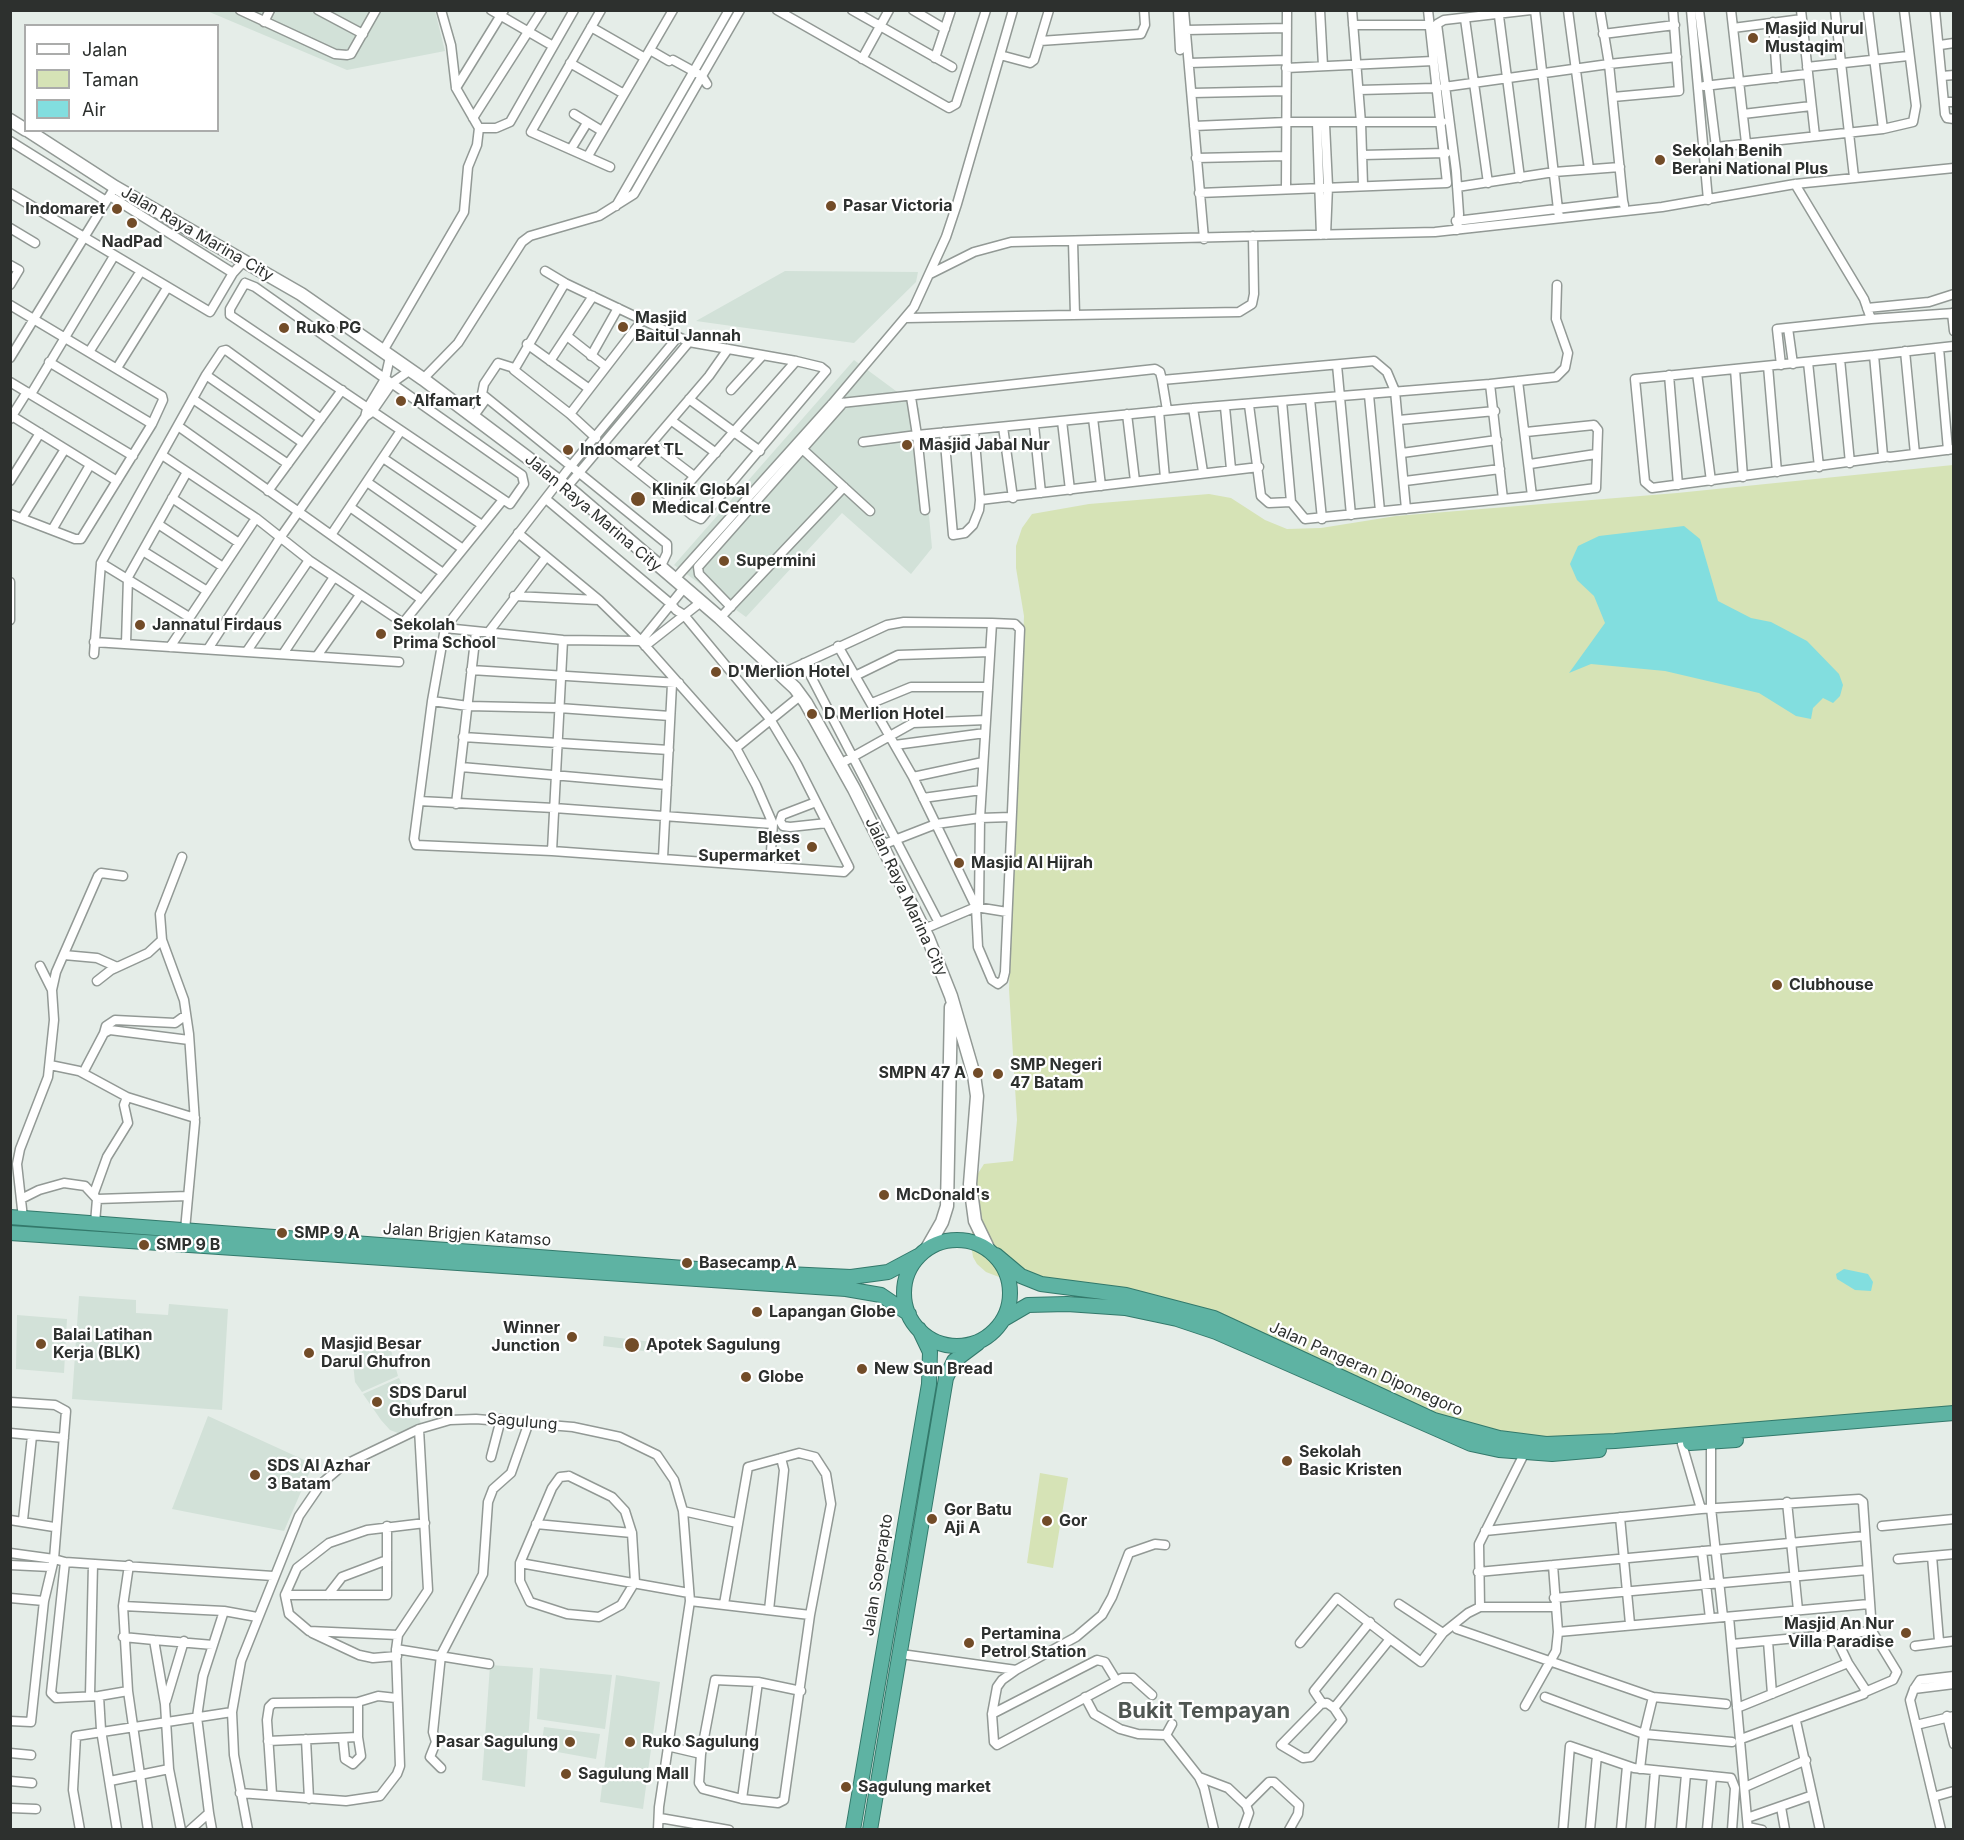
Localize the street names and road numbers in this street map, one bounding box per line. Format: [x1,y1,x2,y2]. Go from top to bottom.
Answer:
street label: Jalan Raya Marina City [117,182,277,286]
street label: Jalan Raya Marina City [521,450,665,576]
street label: Jalan Raya Marina City [861,815,951,979]
street label: Jalan Brigjen Katamso [382,1220,552,1250]
street label: Jalan Pangeran Diponegoro [1266,1318,1466,1420]
street label: Sagulung [486,1409,558,1435]
street label: Jalan Soeprapto [859,1513,897,1637]

